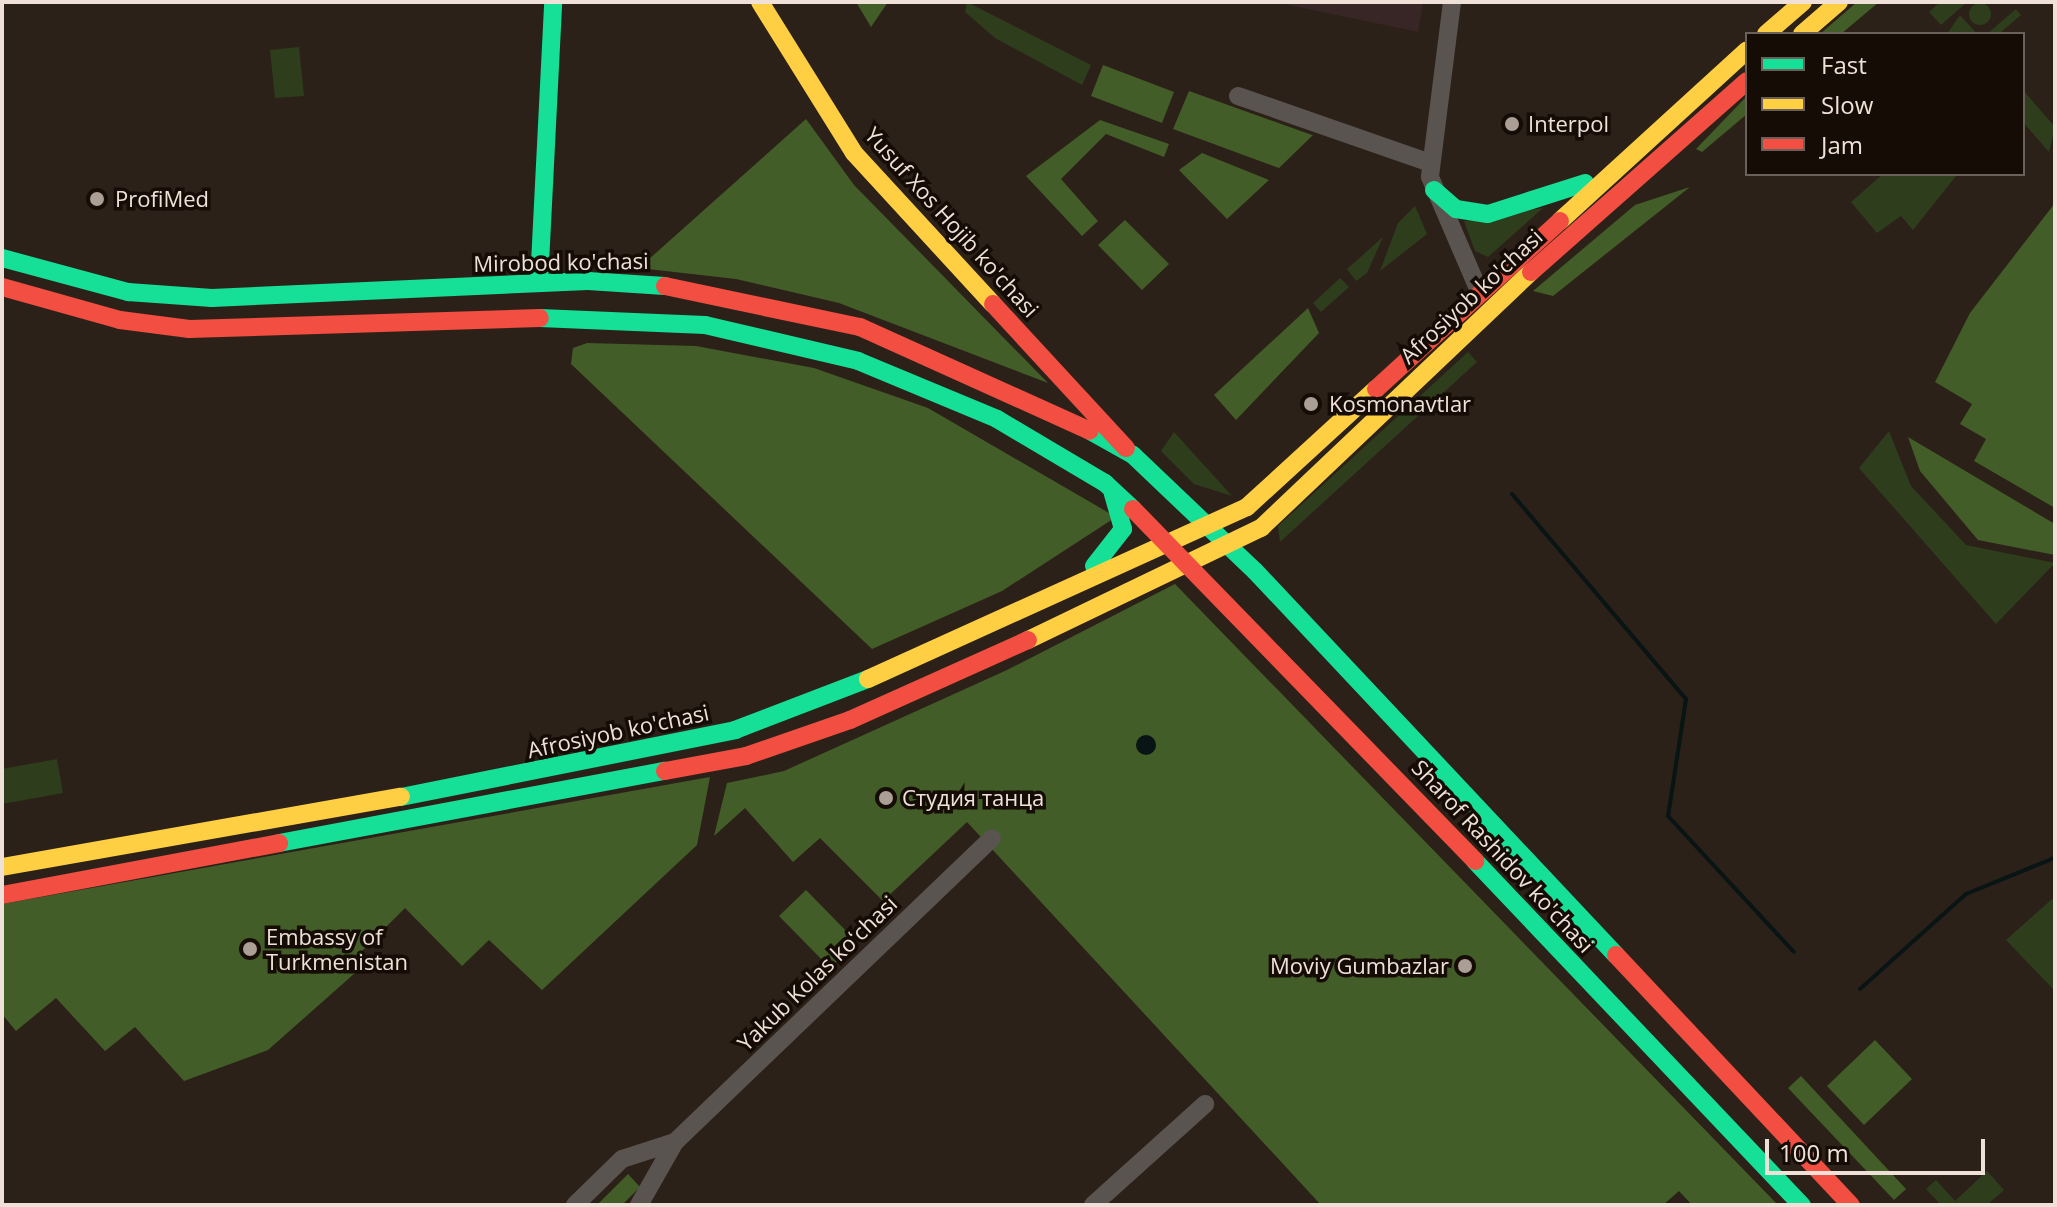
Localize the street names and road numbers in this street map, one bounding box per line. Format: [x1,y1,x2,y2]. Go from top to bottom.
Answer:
street label: Yusuf Xos Hojib ko'chasi [860,122,1044,322]
street label: Afrosiyob ko'chasi [1394,223,1548,369]
street label: Mirobod ko'chasi [473,247,649,277]
street label: Afrosiyob ko'chasi [525,699,711,763]
street label: Sharof Rashidov ko'chasi [1407,754,1599,958]
street label: Yakub Kolas koʻchasi [731,890,903,1056]

